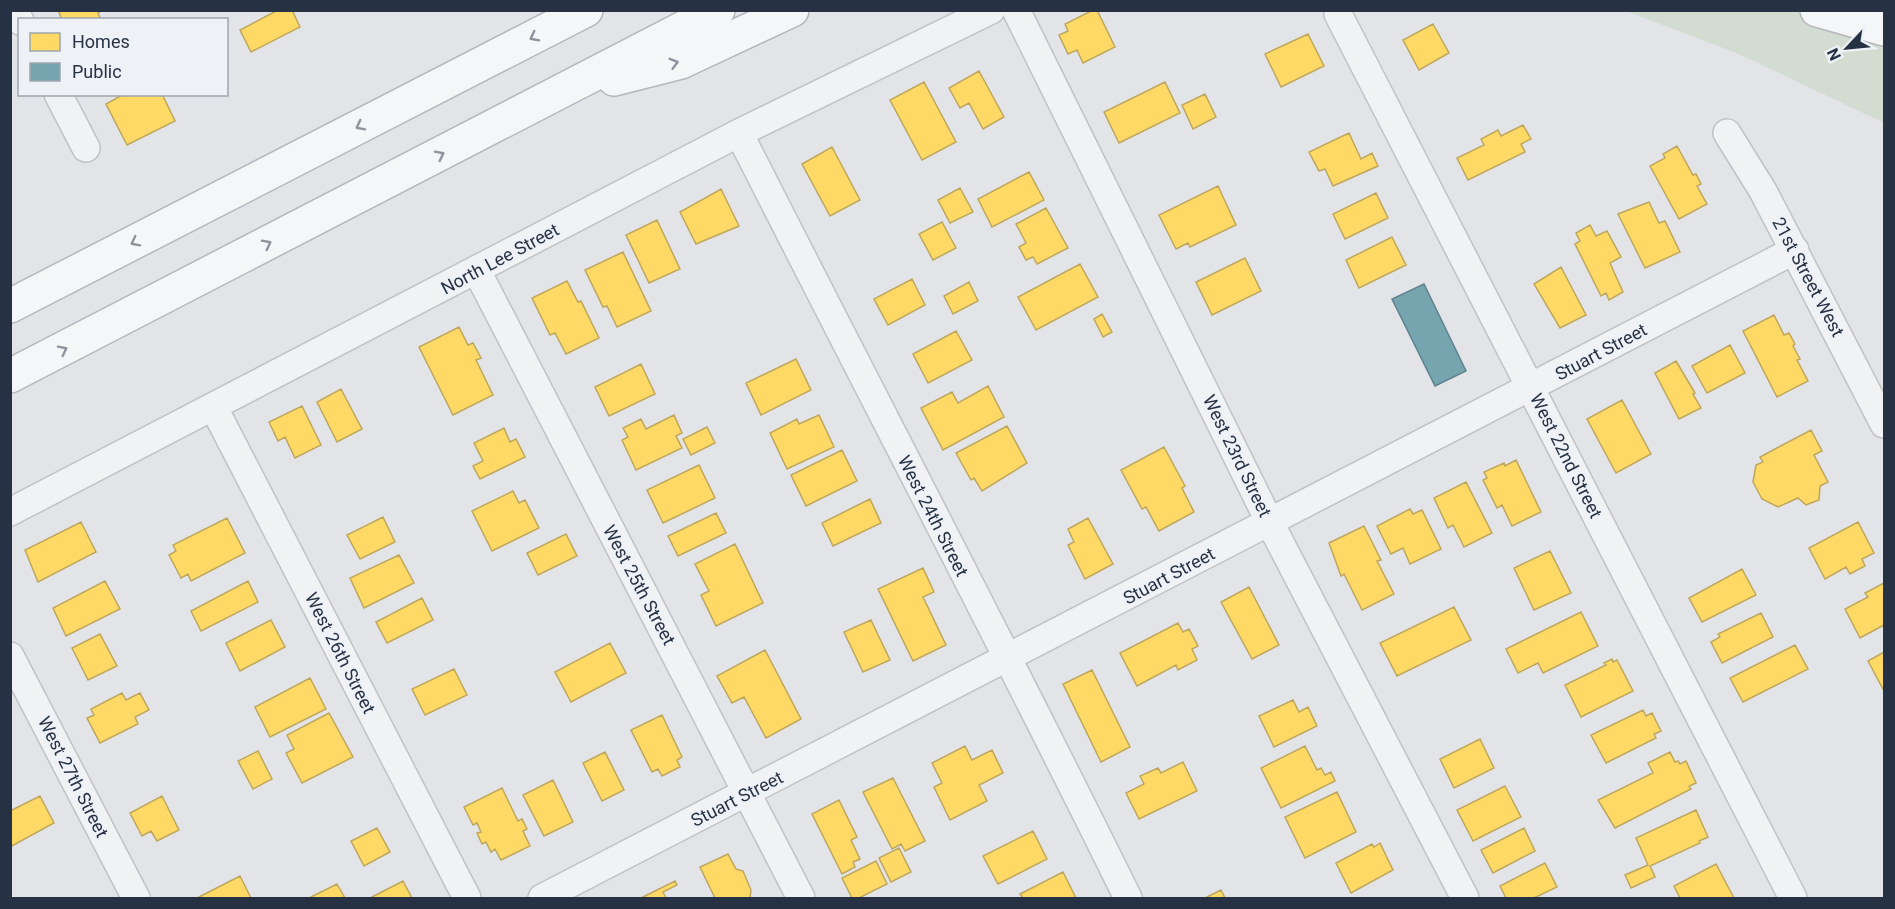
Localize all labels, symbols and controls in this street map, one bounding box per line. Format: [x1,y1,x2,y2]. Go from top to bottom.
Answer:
legend [18,18,228,96]
north arrow [1817,18,1877,78]
one-way arrow [530,30,540,41]
text: Homes [72,31,130,52]
text: N [1823,45,1845,64]
one-way arrow [668,58,679,70]
text: Public [72,61,122,82]
one-way arrow [356,119,367,130]
one-way arrow [433,150,444,162]
street label: 21st Street West [1768,213,1849,340]
street label: North Lee Street [437,219,562,298]
one-way arrow [131,235,141,246]
one-way arrow [260,240,271,252]
street label: Stuart Street [1551,319,1650,384]
one-way arrow [56,345,67,357]
street label: West 22nd Street [1526,390,1607,522]
street label: West 23rd Street [1199,391,1276,520]
street label: West 24th Street [894,452,973,580]
street label: West 25th Street [599,521,680,648]
street label: Stuart Street [1119,543,1218,608]
street label: West 26th Street [301,589,380,717]
street label: West 27th Street [34,713,113,841]
street label: Stuart Street [687,766,786,831]

